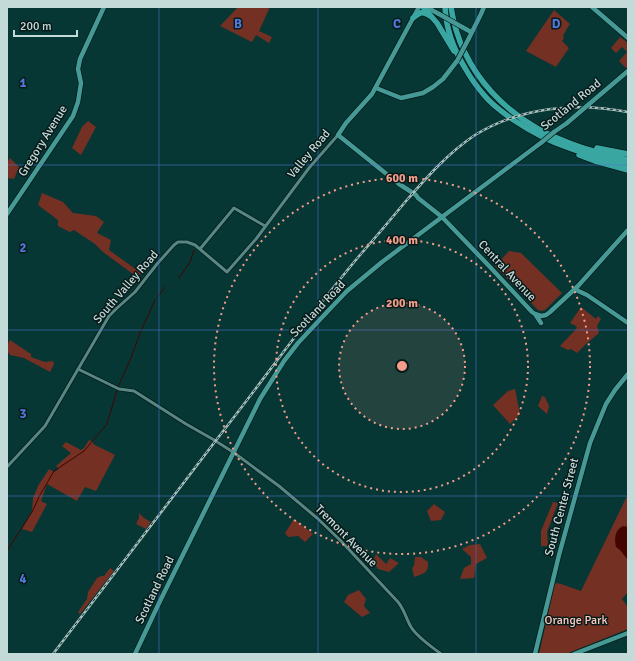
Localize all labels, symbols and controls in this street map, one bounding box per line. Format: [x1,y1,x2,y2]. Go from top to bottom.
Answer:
scale bar [14,12,77,38]
text: B [234,16,242,32]
text: C [393,16,401,32]
text: D [552,16,561,32]
text: 200 m [20,19,52,34]
text: 1 [19,75,27,91]
street label: Scotland Road [538,76,604,134]
street label: Gregory Avenue [15,103,71,179]
street label: Valley Road [284,127,334,181]
text: 600 m [386,171,418,186]
text: 400 m [386,233,418,248]
street label: Central Avenue [475,237,539,305]
text: 2 [19,240,27,256]
street label: South Valley Road [90,247,162,327]
street label: Scotland Road [287,277,349,341]
text: 200 m [386,296,418,311]
centre of rings [395,359,409,373]
text: 3 [19,406,27,422]
street label: South Center Street [542,456,582,558]
street label: Tremont Avenue [312,502,380,570]
street label: Scotland Road [132,554,178,626]
text: 4 [19,571,27,587]
park label: Orange Park [545,613,607,628]

